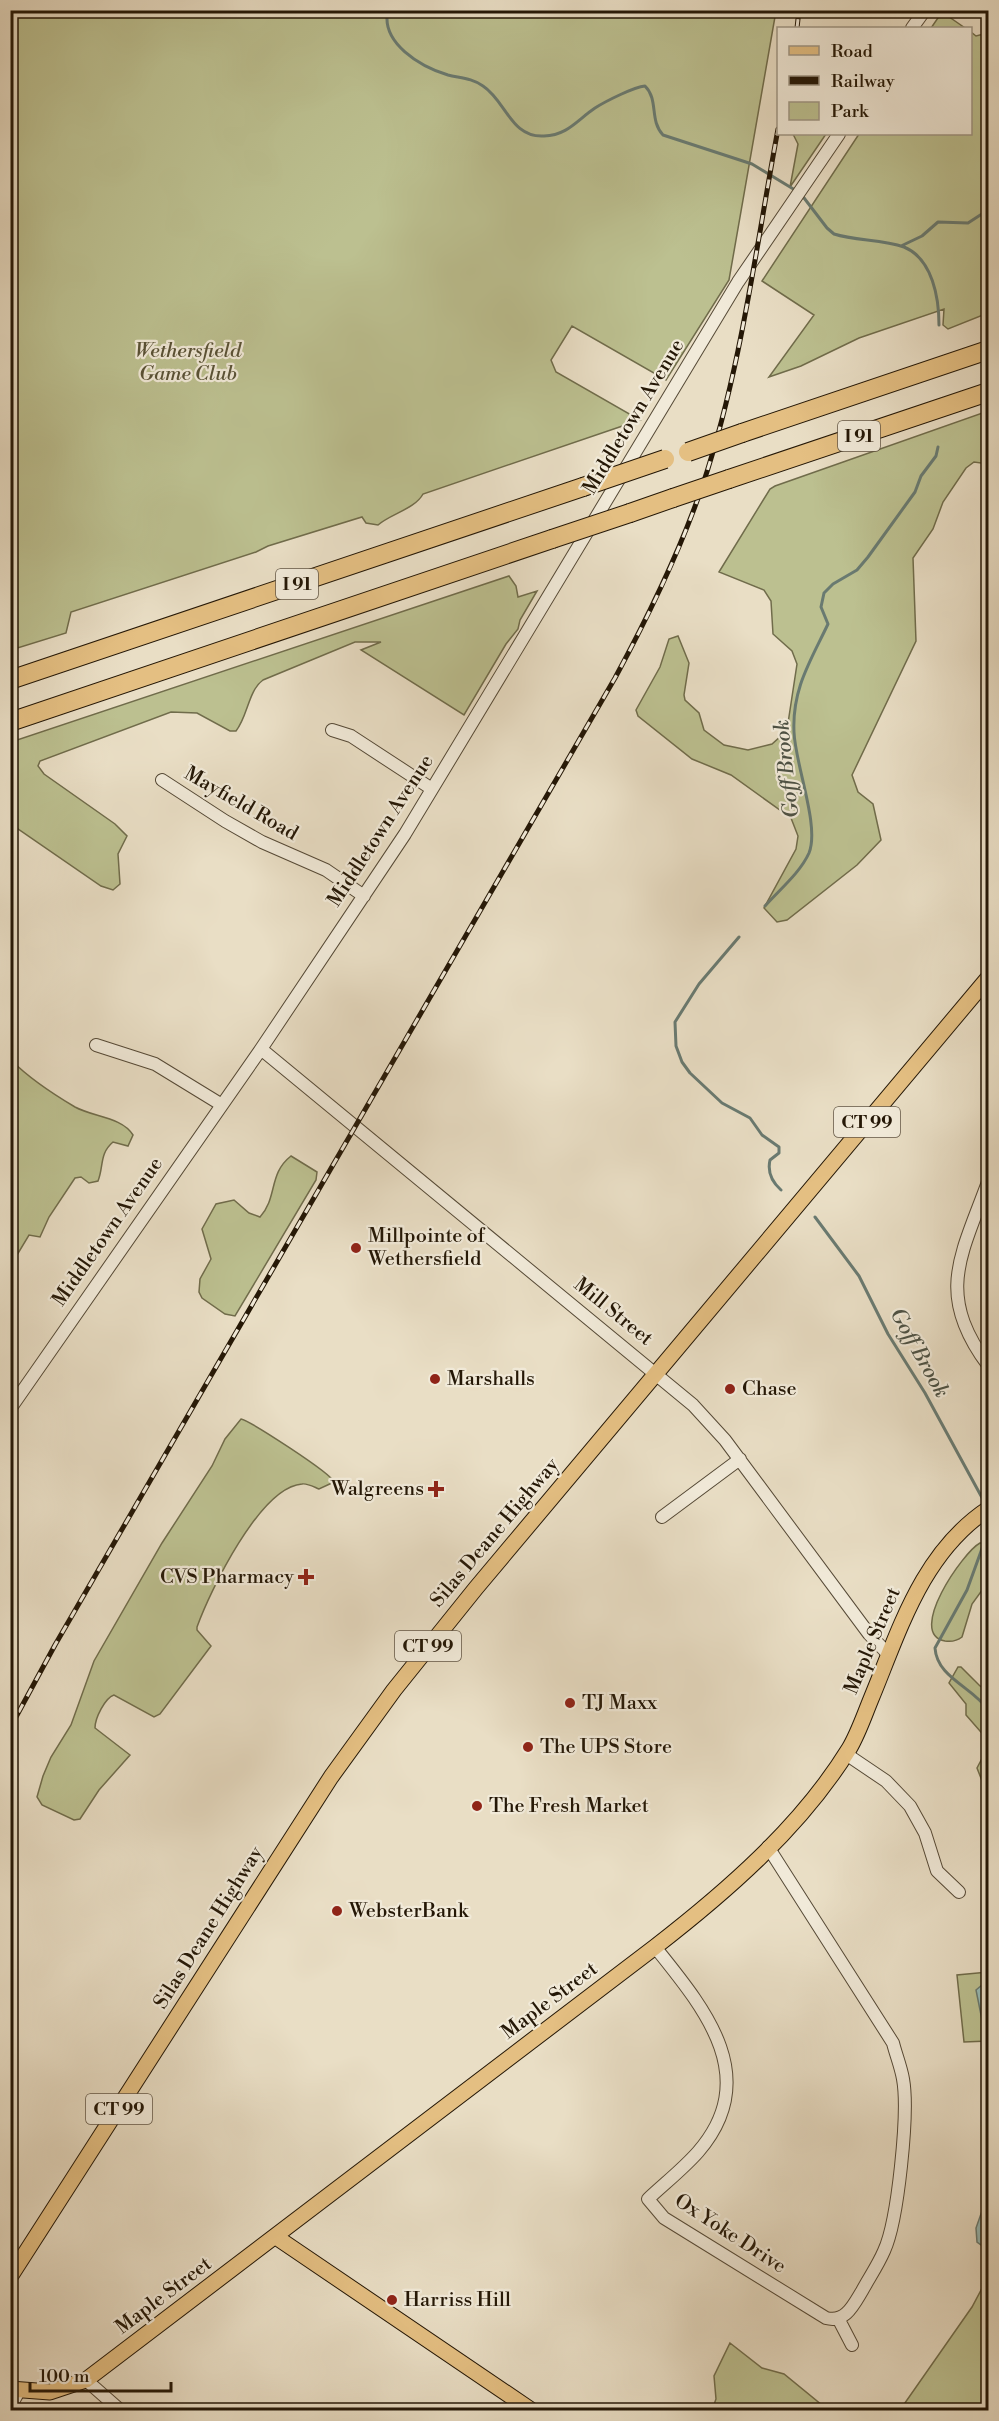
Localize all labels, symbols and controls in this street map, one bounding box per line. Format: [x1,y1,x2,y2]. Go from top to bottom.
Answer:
legend [777,27,972,135]
text: Road [831,40,874,63]
text: Railway [831,70,895,93]
text: Park [831,100,870,123]
street label: Middletown Avenue [578,335,690,499]
park label: Wethersfield Game Club [135,339,242,387]
road number: I 91 [838,421,880,451]
road number: I 91 [276,569,318,599]
water label: Goff Brook [769,718,805,820]
street label: Middletown Avenue [322,750,440,912]
street label: Mayfield Road [180,761,303,847]
road number: CT 99 [834,1107,900,1137]
street label: Middletown Avenue [47,1153,169,1311]
place label: Millpointe of Wethersfield [367,1224,485,1272]
marker: Millpointe of Wethersfield [349,1241,363,1255]
street label: Mill Street [568,1273,658,1351]
water label: Goff Brook [884,1303,954,1403]
place label: Marshalls [447,1367,535,1392]
marker: Marshalls [428,1372,442,1386]
place label: Chase [742,1377,797,1402]
marker: Chase [723,1382,737,1396]
street label: Silas Deane Highway [425,1453,565,1613]
place label: Walgreens [330,1477,424,1502]
marker: Walgreens [429,1482,443,1496]
place label: CVS Pharmacy [160,1565,294,1590]
marker: CVS Pharmacy [299,1570,313,1584]
street label: Maple Street [839,1584,907,1698]
road number: CT 99 [395,1631,461,1661]
place label: TJ Maxx [582,1691,658,1716]
marker: TJ Maxx [563,1696,577,1710]
place label: The UPS Store [540,1735,672,1760]
marker: The UPS Store [521,1740,535,1754]
place label: The Fresh Market [489,1794,649,1819]
marker: The Fresh Market [470,1799,484,1813]
street label: Silas Deane Highway [149,1842,269,2014]
place label: WebsterBank [348,1899,470,1924]
marker: WebsterBank [330,1904,344,1918]
street label: Maple Street [497,1957,603,2045]
road number: CT 99 [86,2094,152,2124]
street label: Ox Yoke Drive [669,2189,791,2279]
street label: Maple Street [111,2252,217,2340]
place label: Harriss Hill [404,2288,511,2313]
marker: Harriss Hill [385,2293,399,2307]
scale bar [30,2355,171,2393]
text: 100 m [39,2365,90,2388]

